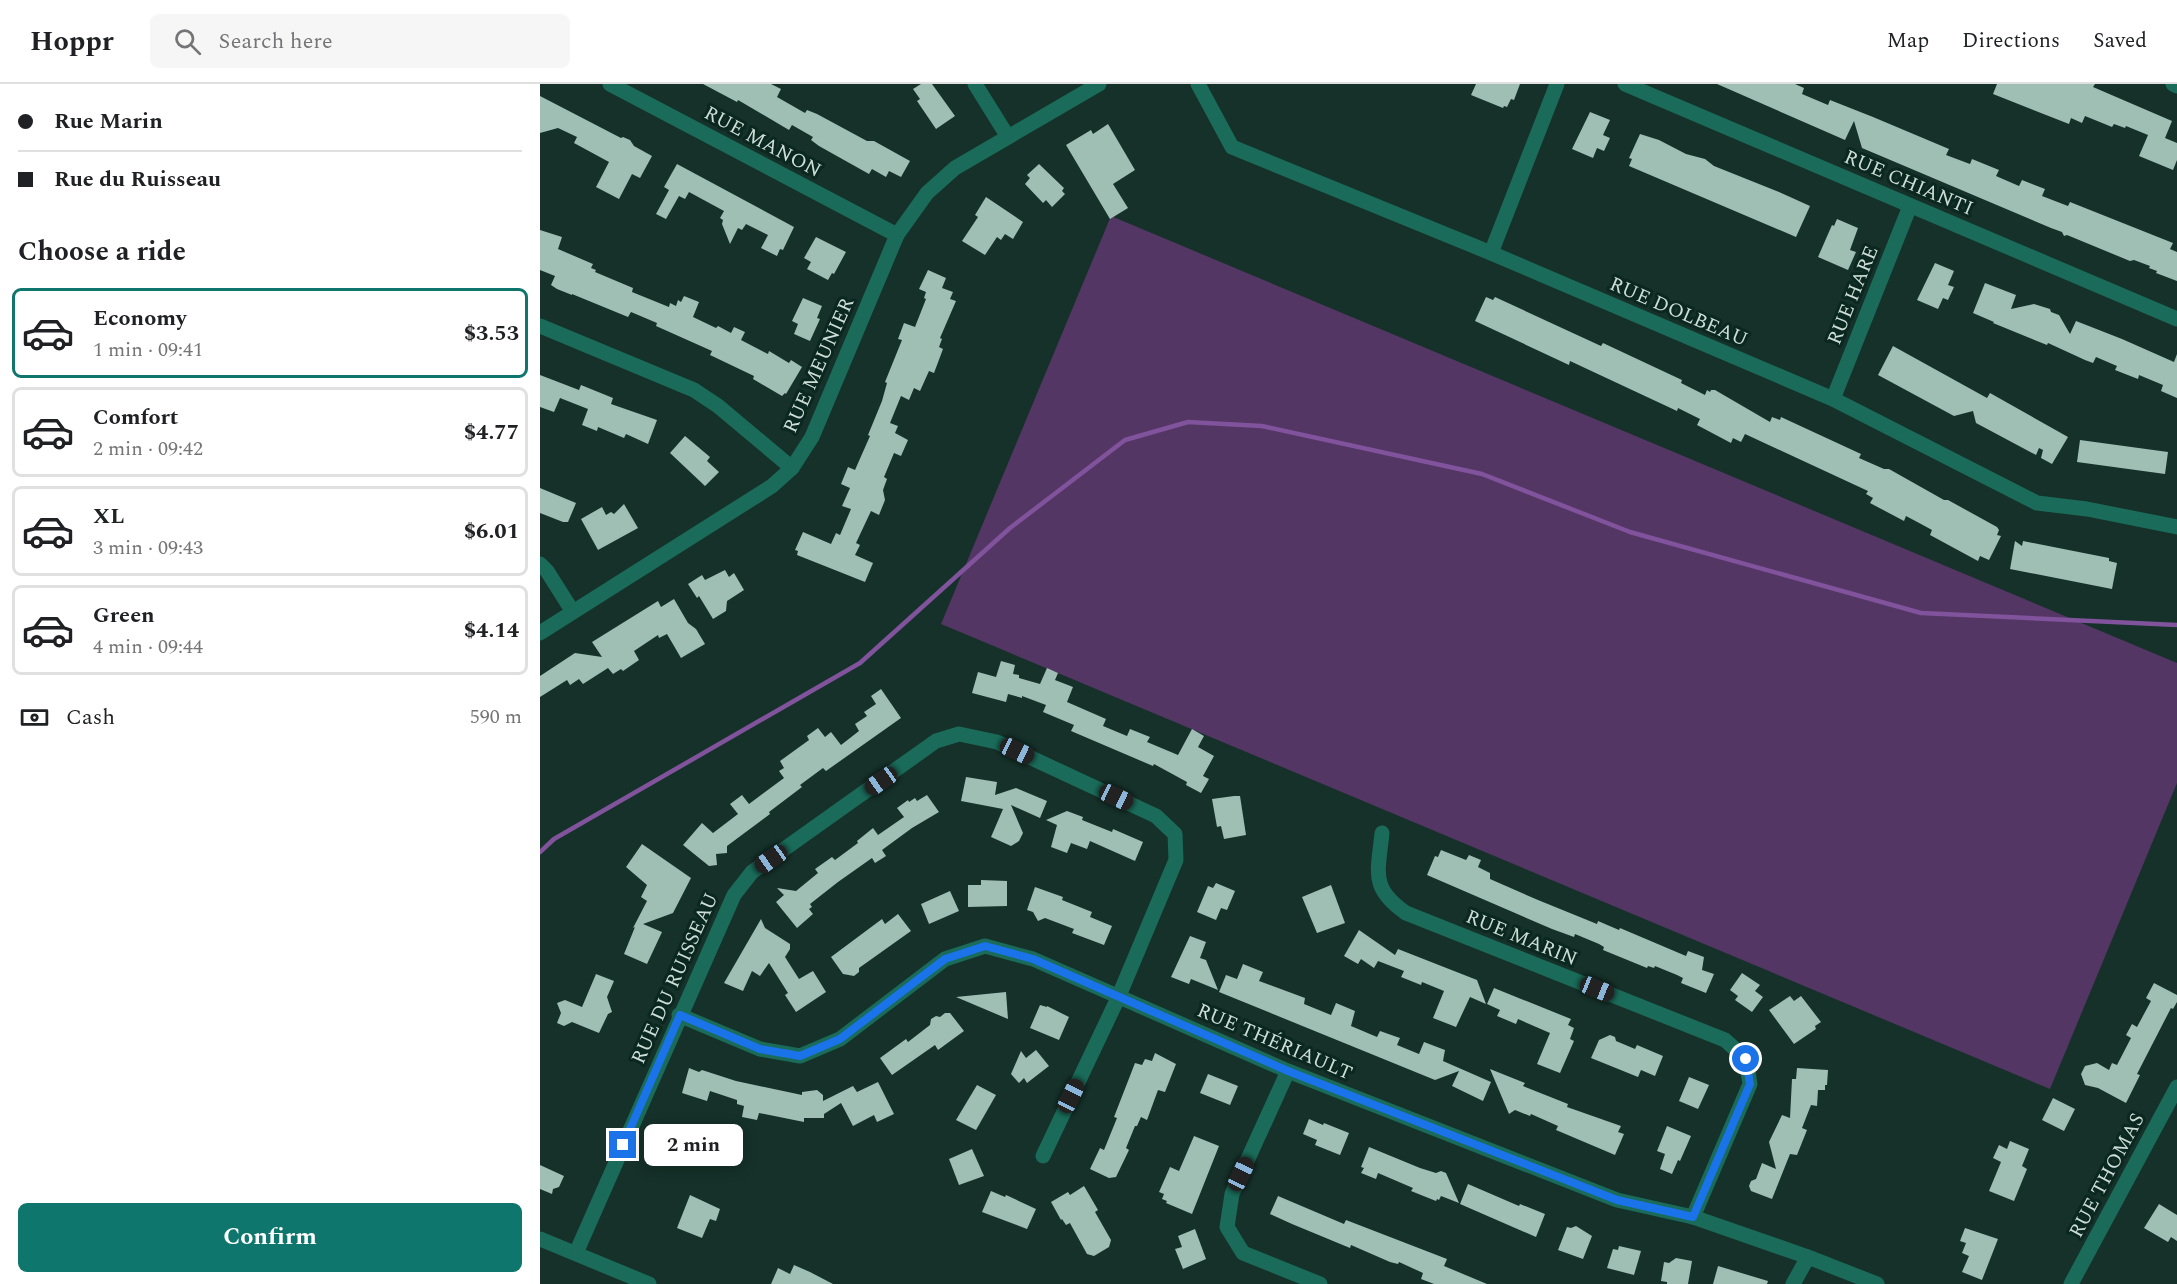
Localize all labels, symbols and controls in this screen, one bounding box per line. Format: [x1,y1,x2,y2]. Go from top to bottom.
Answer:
search box [150,14,570,68]
text: Hoppr [30,20,114,63]
icon: search [171,25,204,58]
text: Search here [219,25,333,58]
text: Map [1887,25,1929,57]
text: Directions [1962,25,2060,57]
text: Saved [2093,25,2147,57]
street label: RUE MANON [698,98,827,185]
text: Rue Marin [54,105,163,138]
street label: RUE CHIANTI [1839,142,1978,224]
text: Rue du Ruisseau [54,163,221,196]
text: Choose a ride [18,231,186,273]
street label: RUE HARE [1819,241,1886,349]
street label: RUE DOLBEAU [1605,269,1753,355]
street label: RUE MEUNIER [776,292,862,438]
text: Economy [93,302,186,335]
icon: car [21,306,75,360]
text: $3.53 [464,317,519,350]
text: 1 min · 09:41 [93,335,203,365]
text: Comfort [93,401,178,434]
icon: car [21,405,75,459]
text: $4.77 [464,416,519,449]
text: 2 min · 09:42 [93,434,203,464]
text: XL [93,500,124,533]
icon: car [21,504,75,558]
text: $6.01 [464,515,519,548]
text: 3 min · 09:43 [93,533,203,563]
text: Green [93,599,155,632]
icon: car [21,603,75,657]
text: $4.14 [464,614,519,647]
text: 4 min · 09:44 [93,632,203,662]
icon: cash [18,701,51,734]
text: Cash [66,701,115,734]
text: 590 m [470,702,522,732]
car [997,735,1037,767]
car [861,763,901,799]
car [1096,781,1136,813]
car [751,841,791,877]
street label: RUE DU RUISSEAU [624,888,726,1069]
street label: RUE MARIN [1461,902,1582,974]
car [1577,974,1617,1004]
street label: RUE THÉRIAULT [1192,996,1357,1088]
route start [1732,1045,1759,1072]
car [1055,1076,1087,1116]
street label: RUE THOMAS [2061,1108,2152,1243]
callout: 2 min [644,1124,743,1166]
text: 2 min [667,1130,720,1160]
route end [609,1131,636,1158]
car [1225,1154,1257,1194]
button: Confirm [18,1203,522,1272]

